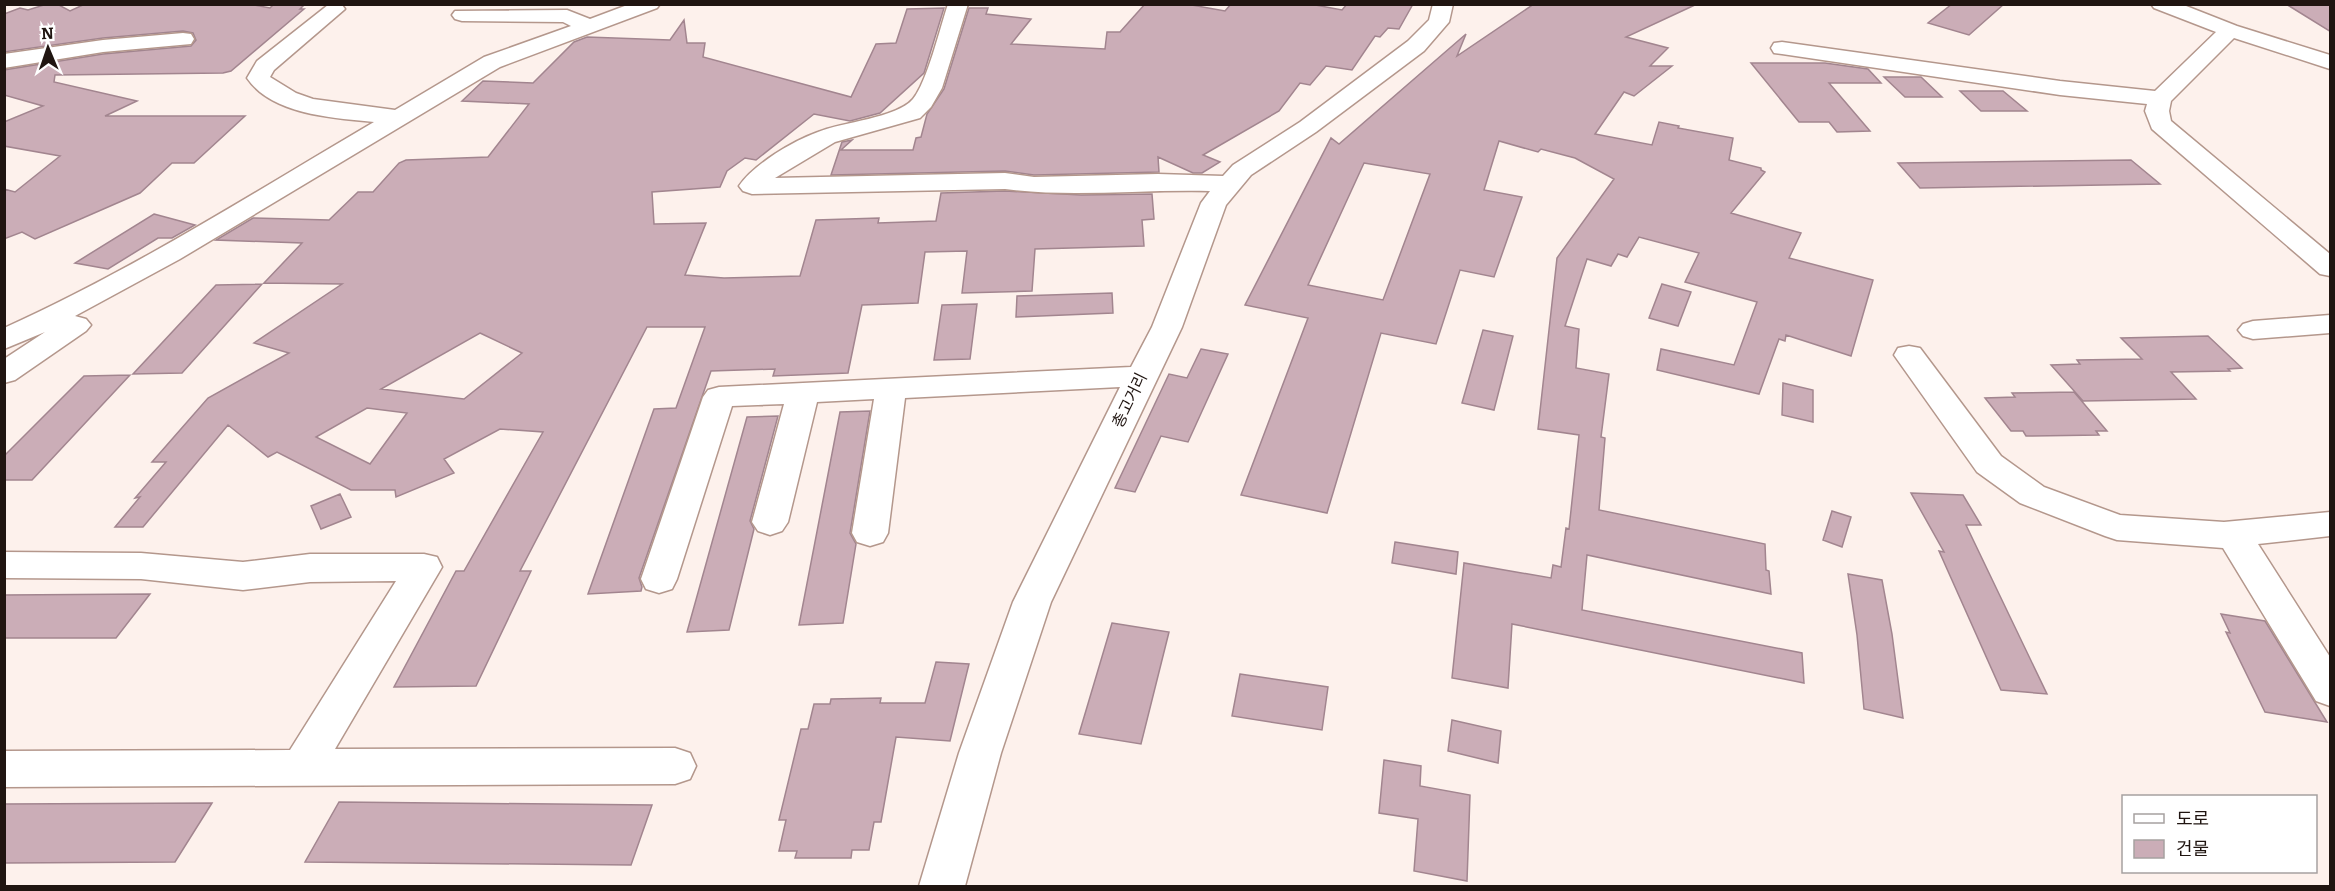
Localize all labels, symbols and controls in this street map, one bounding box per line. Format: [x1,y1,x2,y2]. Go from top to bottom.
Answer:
north arrow [18,18,78,78]
text: N [41,24,54,43]
street label: 총고거리 [1108,370,1151,431]
legend [2122,795,2317,873]
text: 도로 [2176,808,2209,830]
text: 건물 [2176,838,2209,860]

